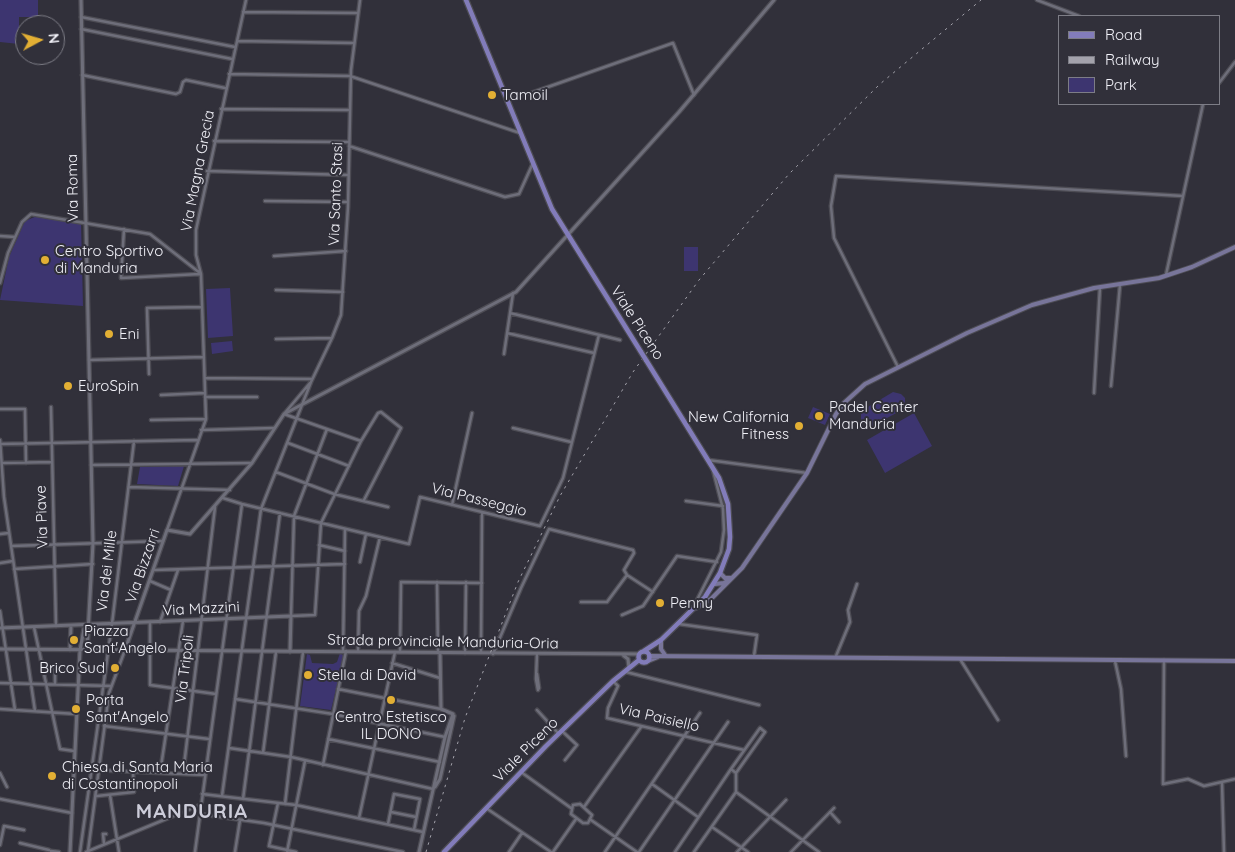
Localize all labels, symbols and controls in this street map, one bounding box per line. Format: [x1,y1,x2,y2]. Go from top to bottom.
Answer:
north arrow [15,15,65,65]
legend [1058,15,1220,105]
text: Road [1105,25,1142,44]
text: N [44,32,63,45]
text: Railway [1105,50,1160,69]
text: Park [1105,75,1137,94]
place label: Tamoil [502,86,548,104]
marker: Tamoil [486,89,498,101]
street label: Via Magna Grecia [177,109,219,233]
street label: Via Santo Stasi [325,142,347,246]
street label: Via Roma [63,154,83,222]
place label: Centro Sportivo di Manduria [55,242,163,277]
marker: Centro Sportivo di Manduria [39,254,51,266]
street label: Viale Piceno [607,283,667,363]
place label: Eni [119,325,139,343]
marker: Eni [103,328,115,340]
place label: EuroSpin [78,377,139,395]
marker: EuroSpin [62,380,74,392]
place label: Padel Center Manduria [829,398,918,433]
place label: New California Fitness [688,408,789,443]
marker: Padel Center Manduria [813,410,825,422]
marker: New California Fitness [793,420,805,432]
street label: Via Passeggio [429,479,529,521]
street label: Via Piave [32,485,52,549]
street label: Via Bizzarri [122,526,164,606]
street label: Via dei Mille [93,529,121,613]
place label: Penny [670,594,713,612]
marker: Penny [654,597,666,609]
street label: Via Mazzini [162,598,240,620]
place label: Piazza Sant'Angelo [84,622,166,657]
street label: Strada provinciale Manduria-Oria [327,631,559,653]
marker: Piazza Sant'Angelo [68,634,80,646]
street label: Via Tripoli [172,634,198,704]
place label: Brico Sud [39,659,105,677]
marker: Brico Sud [109,662,121,674]
place label: Stella di David [318,666,416,684]
marker: Stella di David [302,669,314,681]
place label: Porta Sant'Angelo [86,691,168,726]
marker: Centro Estetisco IL DONO [385,694,397,706]
street label: Via Paisiello [617,700,701,736]
marker: Porta Sant'Angelo [70,703,82,715]
place label: Centro Estetisco IL DONO [335,708,447,743]
street label: Viale Piceno [490,714,562,786]
place label: Chiesa di Santa Maria di Costantinopoli [62,758,213,793]
marker: Chiesa di Santa Maria di Costantinopoli [46,770,58,782]
district label: MANDURIA [135,800,249,824]

